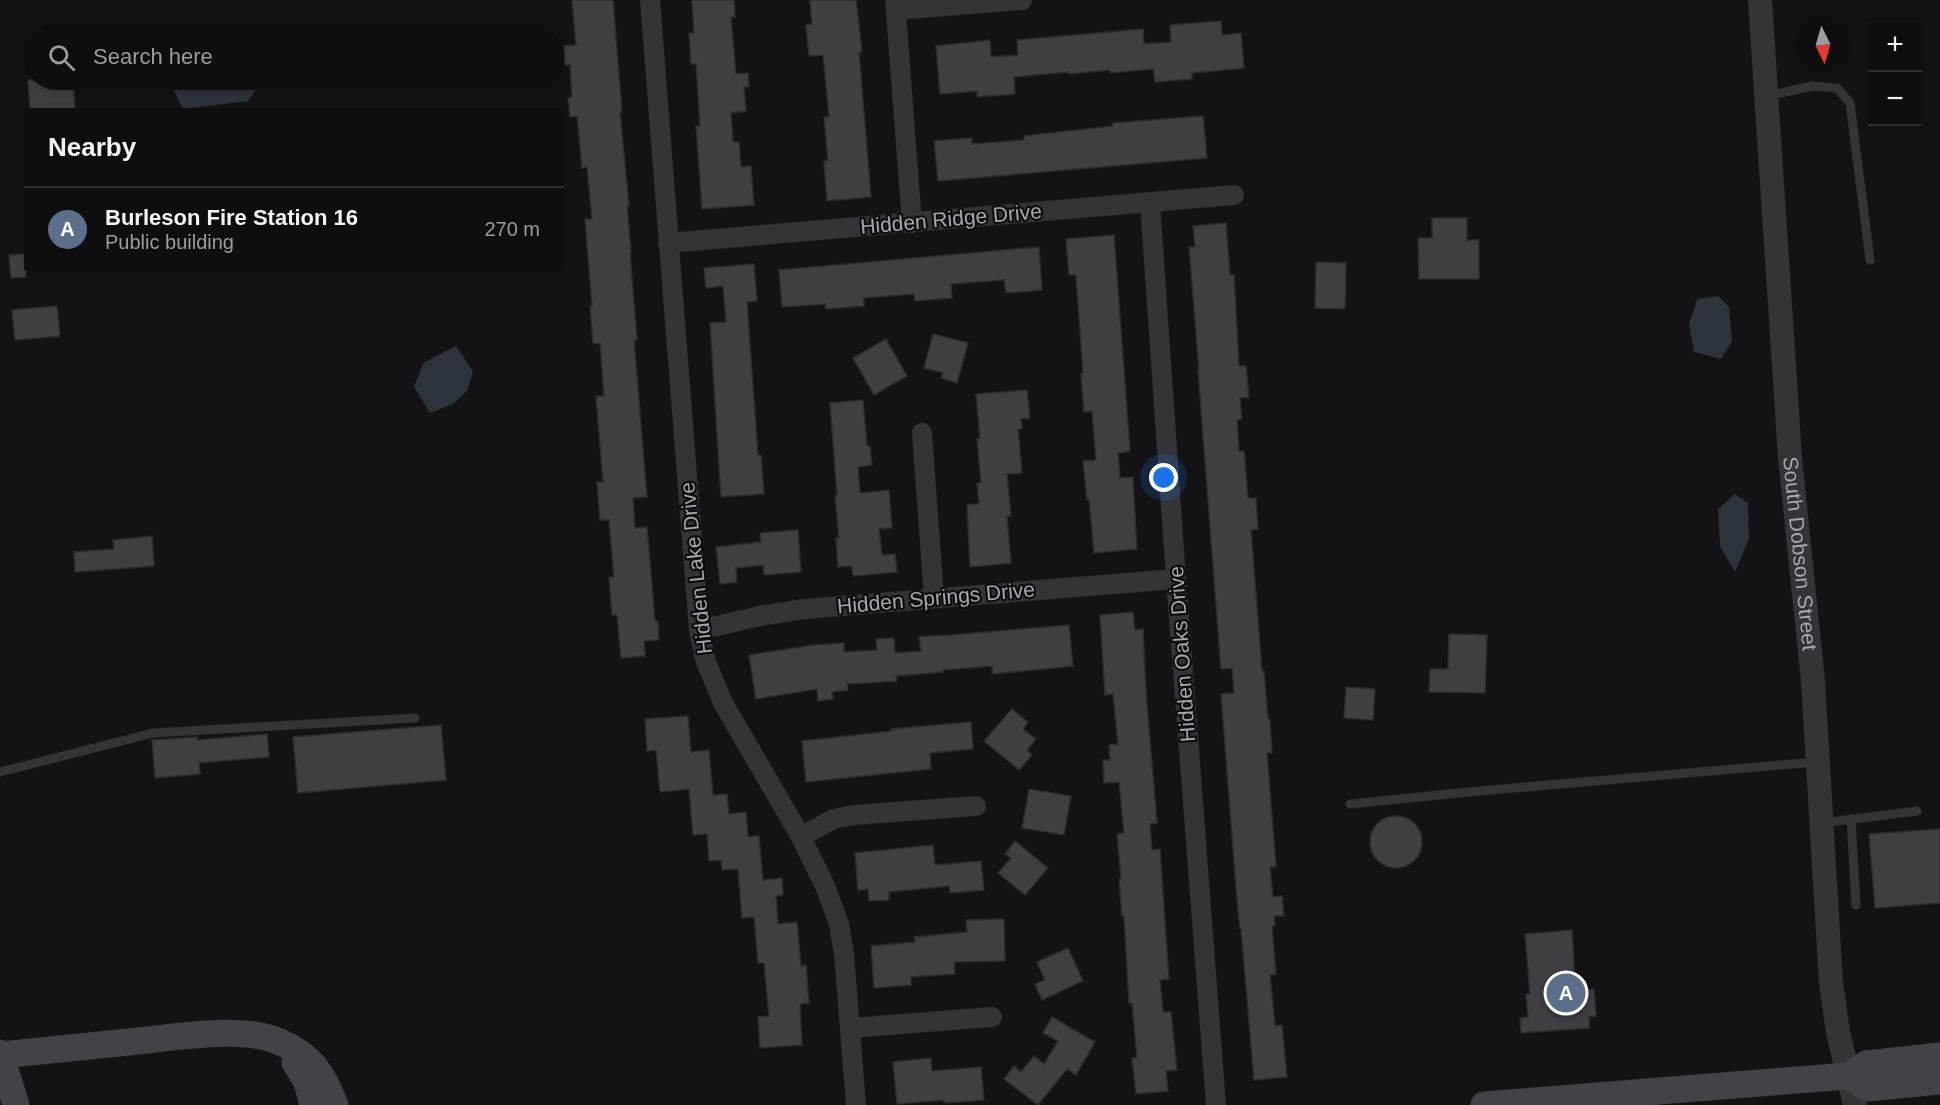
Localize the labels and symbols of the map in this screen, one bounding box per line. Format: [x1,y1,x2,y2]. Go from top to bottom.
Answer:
north arrow [1796,18,1850,72]
street label: Hidden Ridge Drive [859,199,1043,238]
street label: South Dobson Street [1779,455,1822,652]
your location [1149,463,1178,492]
street label: Hidden Lake Drive [675,481,716,655]
street label: Hidden Oaks Drive [1164,565,1199,743]
street label: Hidden Springs Drive [836,577,1036,618]
pin: A [1546,970,1586,1016]

